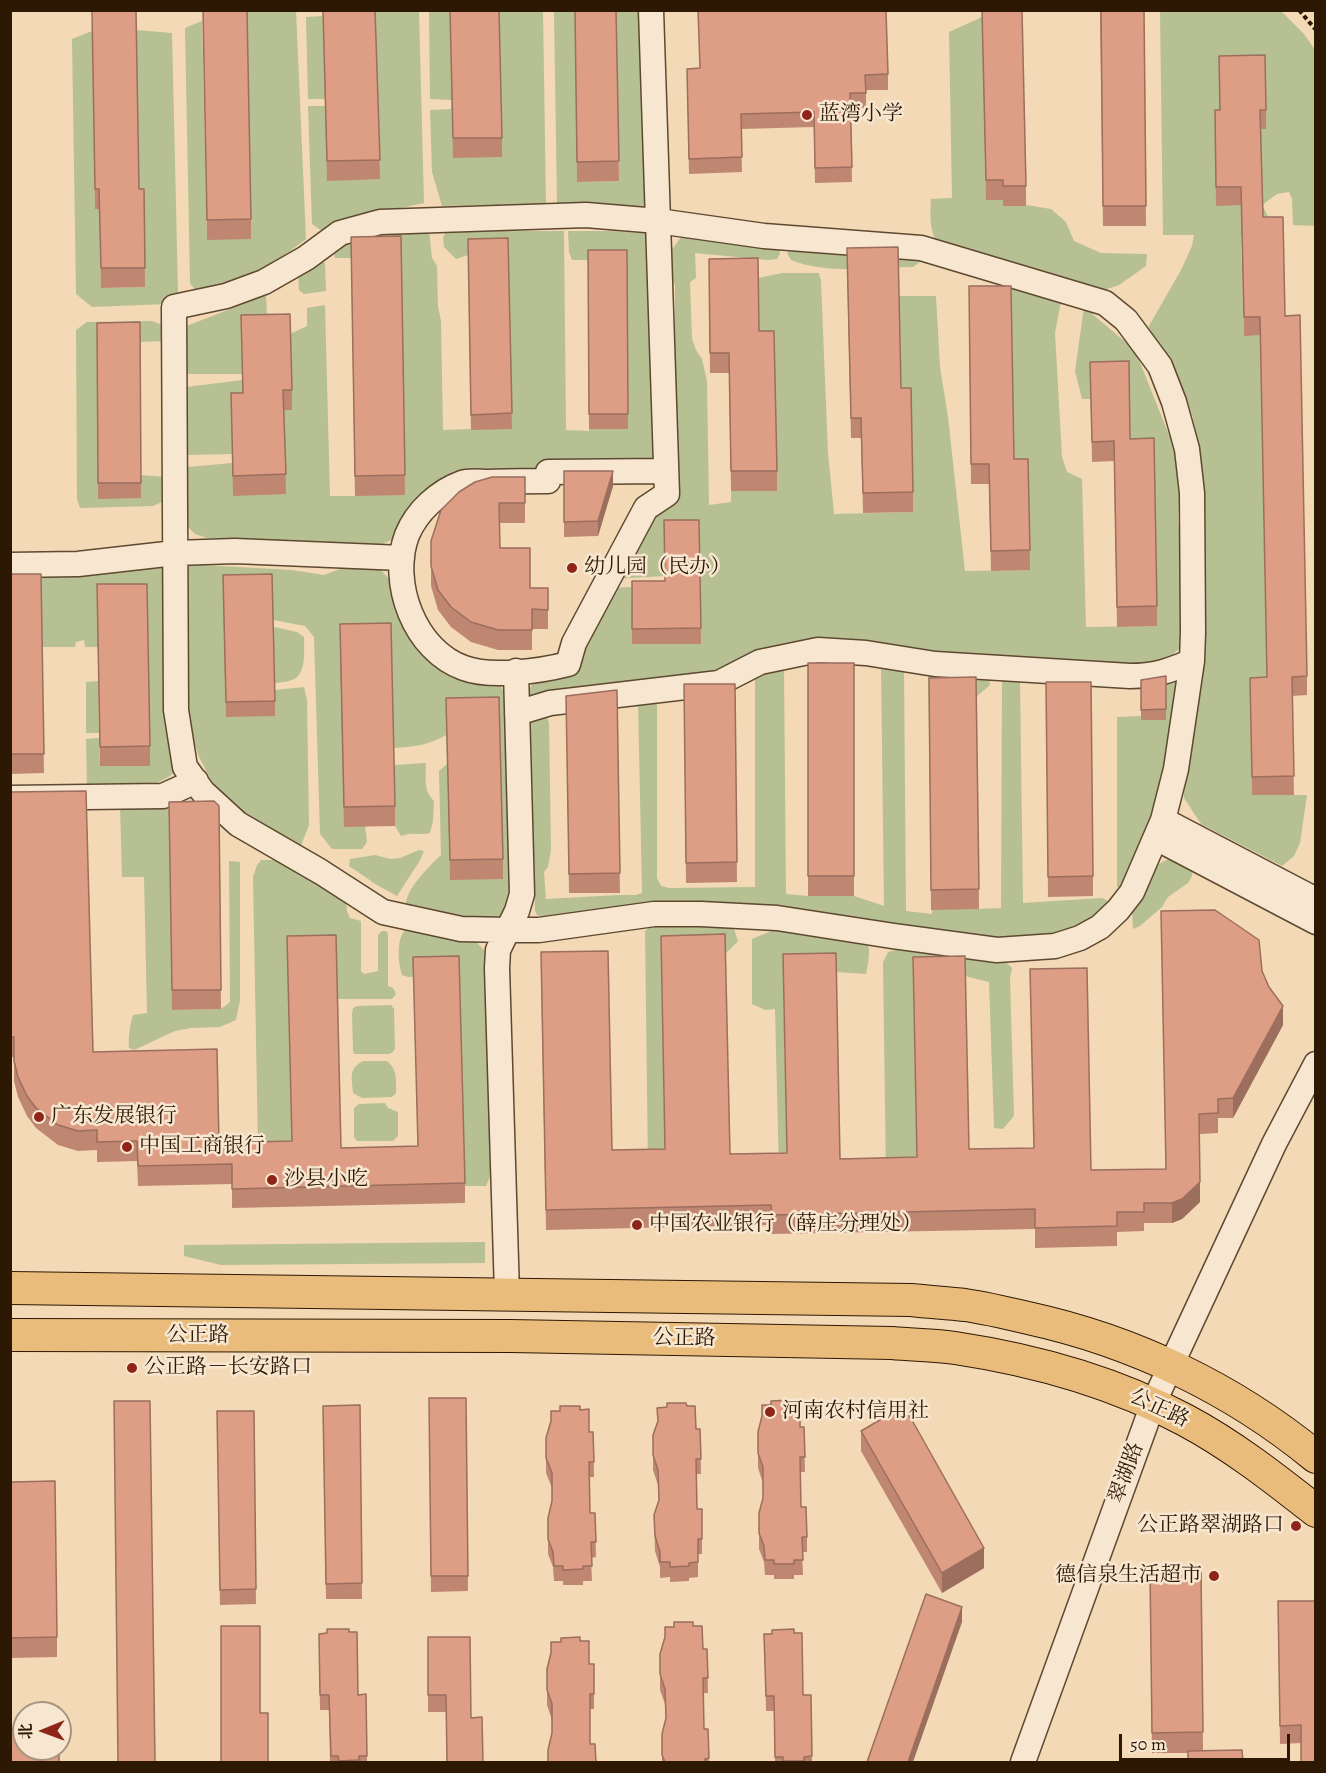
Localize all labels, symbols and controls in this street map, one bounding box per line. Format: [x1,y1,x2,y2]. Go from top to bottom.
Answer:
place label: 蓝湾小学 [819,102,903,128]
marker: 蓝湾小学 [800,108,814,122]
place label: 幼儿园（民办） [584,555,731,581]
marker: 幼儿园（民办） [565,561,579,575]
place label: 广东发展银行 [51,1104,177,1130]
marker: 广东发展银行 [32,1110,46,1124]
place label: 中国工商银行 [139,1134,265,1160]
marker: 中国工商银行 [120,1140,134,1154]
place label: 沙县小吃 [284,1167,368,1193]
marker: 沙县小吃 [265,1173,279,1187]
place label: 中国农业银行（薛庄分理处） [649,1212,922,1238]
marker: 中国农业银行（薛庄分理处） [630,1218,644,1232]
street label: 公正路 [167,1323,229,1349]
street label: 公正路 [652,1326,716,1352]
place label: 公正路－长安路口 [144,1355,312,1381]
marker: 公正路－长安路口 [125,1361,139,1375]
street label: 公正路 [1125,1384,1193,1434]
place label: 河南农村信用社 [782,1399,929,1425]
marker: 河南农村信用社 [763,1405,777,1419]
street label: 翠湖路 [1104,1439,1150,1507]
place label: 公正路翠湖路口 [1137,1513,1284,1539]
marker: 公正路翠湖路口 [1289,1519,1303,1533]
place label: 德信泉生活超市 [1055,1563,1202,1589]
marker: 德信泉生活超市 [1207,1569,1221,1583]
north arrow [12,1701,72,1761]
scale bar [1122,1722,1293,1760]
text: 北 [15,1723,37,1739]
text: 50 m [1130,1732,1166,1756]

